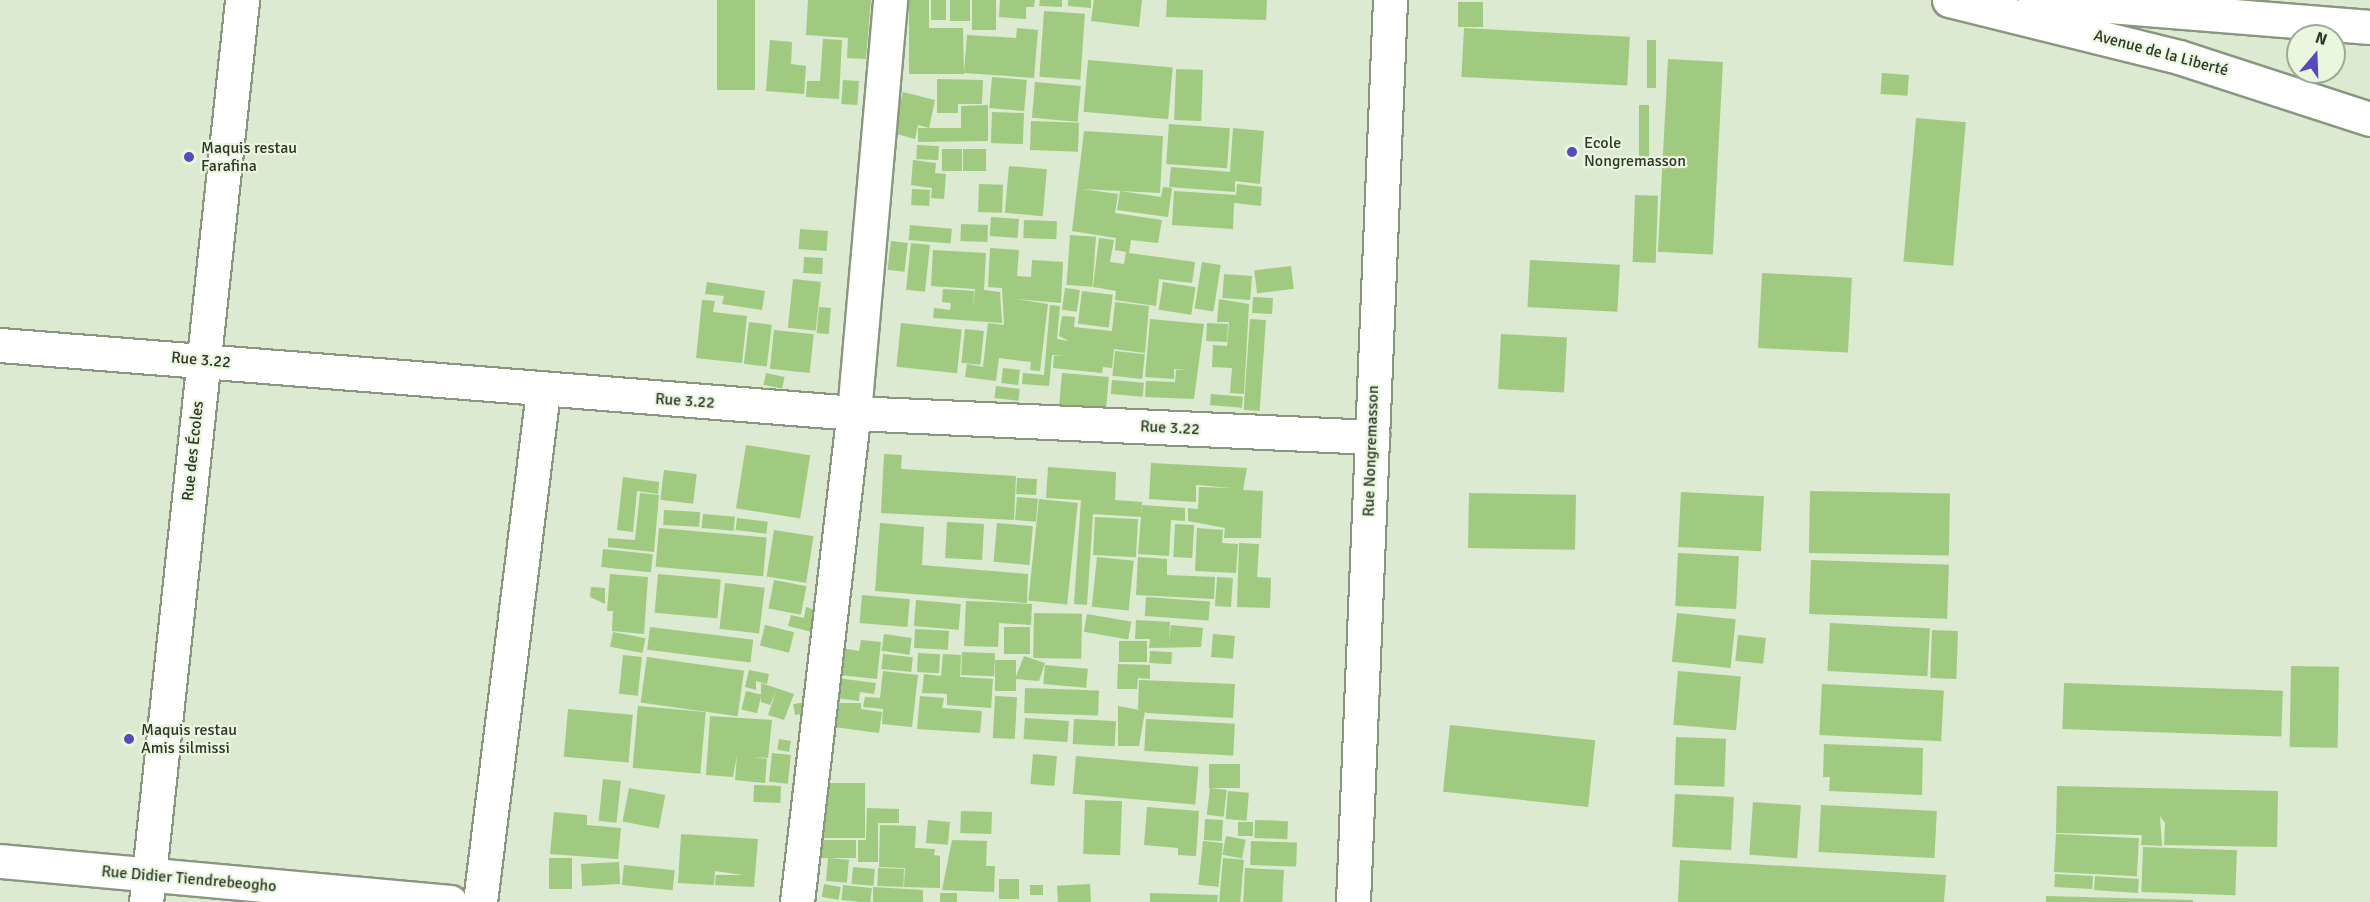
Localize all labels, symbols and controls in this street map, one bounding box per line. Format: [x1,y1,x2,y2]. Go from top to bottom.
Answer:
north arrow [2286,24,2346,84]
street label: Avenue de la Liberté [2092,26,2230,80]
text: N [2313,28,2330,50]
place label: Ecole Nongremasson [1584,133,1686,171]
place label: Maquis restau Farafina [201,138,297,176]
marker: Ecole Nongremasson [1565,145,1579,159]
marker: Maquis restau Farafina [182,150,196,164]
street label: Rue 3.22 [170,348,232,372]
street label: Rue Nongremasson [1359,385,1383,517]
street label: Rue 3.22 [655,389,715,413]
street label: Rue des Écoles [178,400,208,502]
street label: Rue 3.22 [1140,417,1200,439]
place label: Maquis restau Amis silmissi [141,720,237,758]
marker: Maquis restau Amis silmissi [122,732,136,746]
street label: Rue Didier Tiendrebeogho [101,862,277,896]

